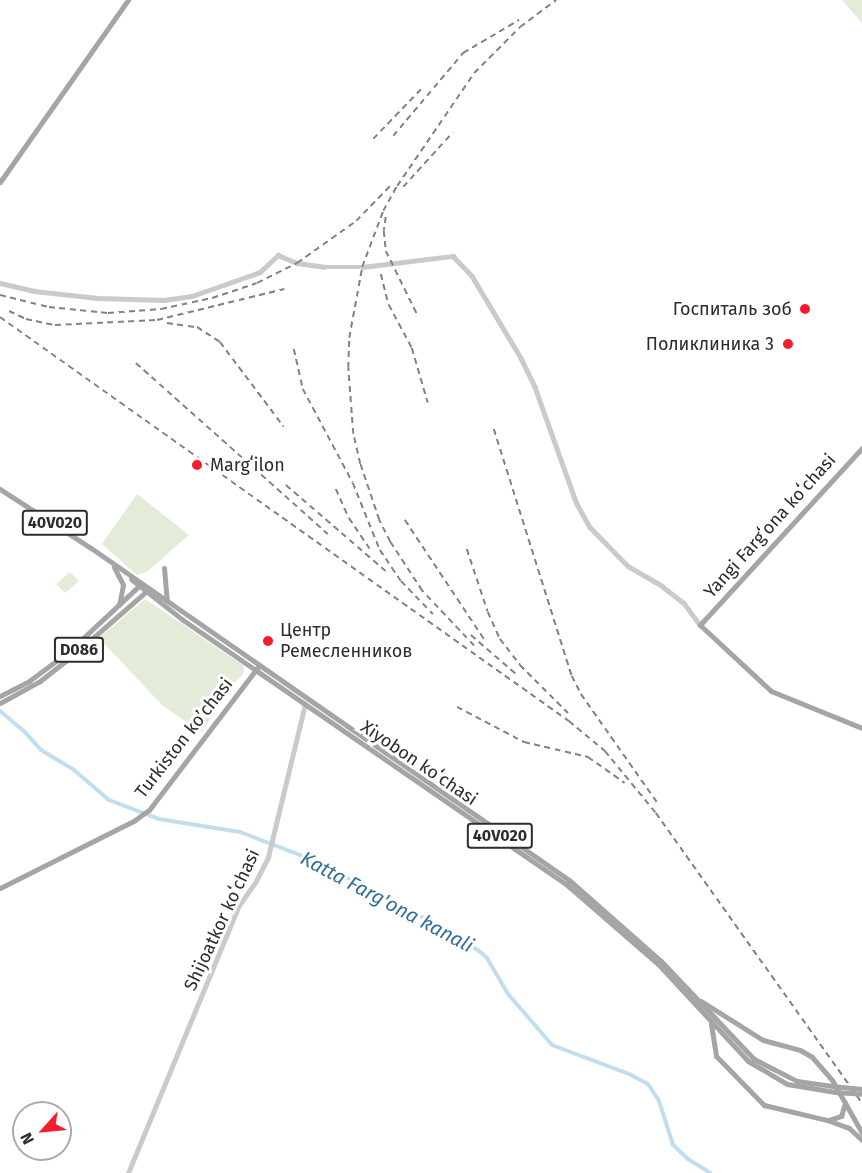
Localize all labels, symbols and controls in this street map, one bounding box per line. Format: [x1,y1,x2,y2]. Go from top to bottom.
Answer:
place label: Госпиталь зоб [673,298,792,320]
marker: Госпиталь зоб [796,300,814,318]
place label: Поликлиника 3 [646,333,774,355]
marker: Поликлиника 3 [779,335,797,353]
street label: Yangi Fargʻona koʻchasi [700,450,840,602]
place label: Margʻilon [210,454,285,476]
marker: Margʻilon [188,456,206,474]
road number: 40V020 [20,510,90,536]
place label: Центр Ремесленников [280,620,412,662]
marker: Центр Ремесленников [261,634,275,648]
road number: D086 [54,637,104,663]
street label: Turkiston ko’chasi [130,674,238,802]
street label: Xiyobon koʻchasi [357,716,481,810]
road number: 40V020 [466,823,534,849]
street label: Shijoatkor koʻchasi [180,846,264,994]
water label: Katta Farg'ona kanali [296,846,478,958]
north arrow [12,1101,72,1161]
text: N [16,1129,38,1148]

